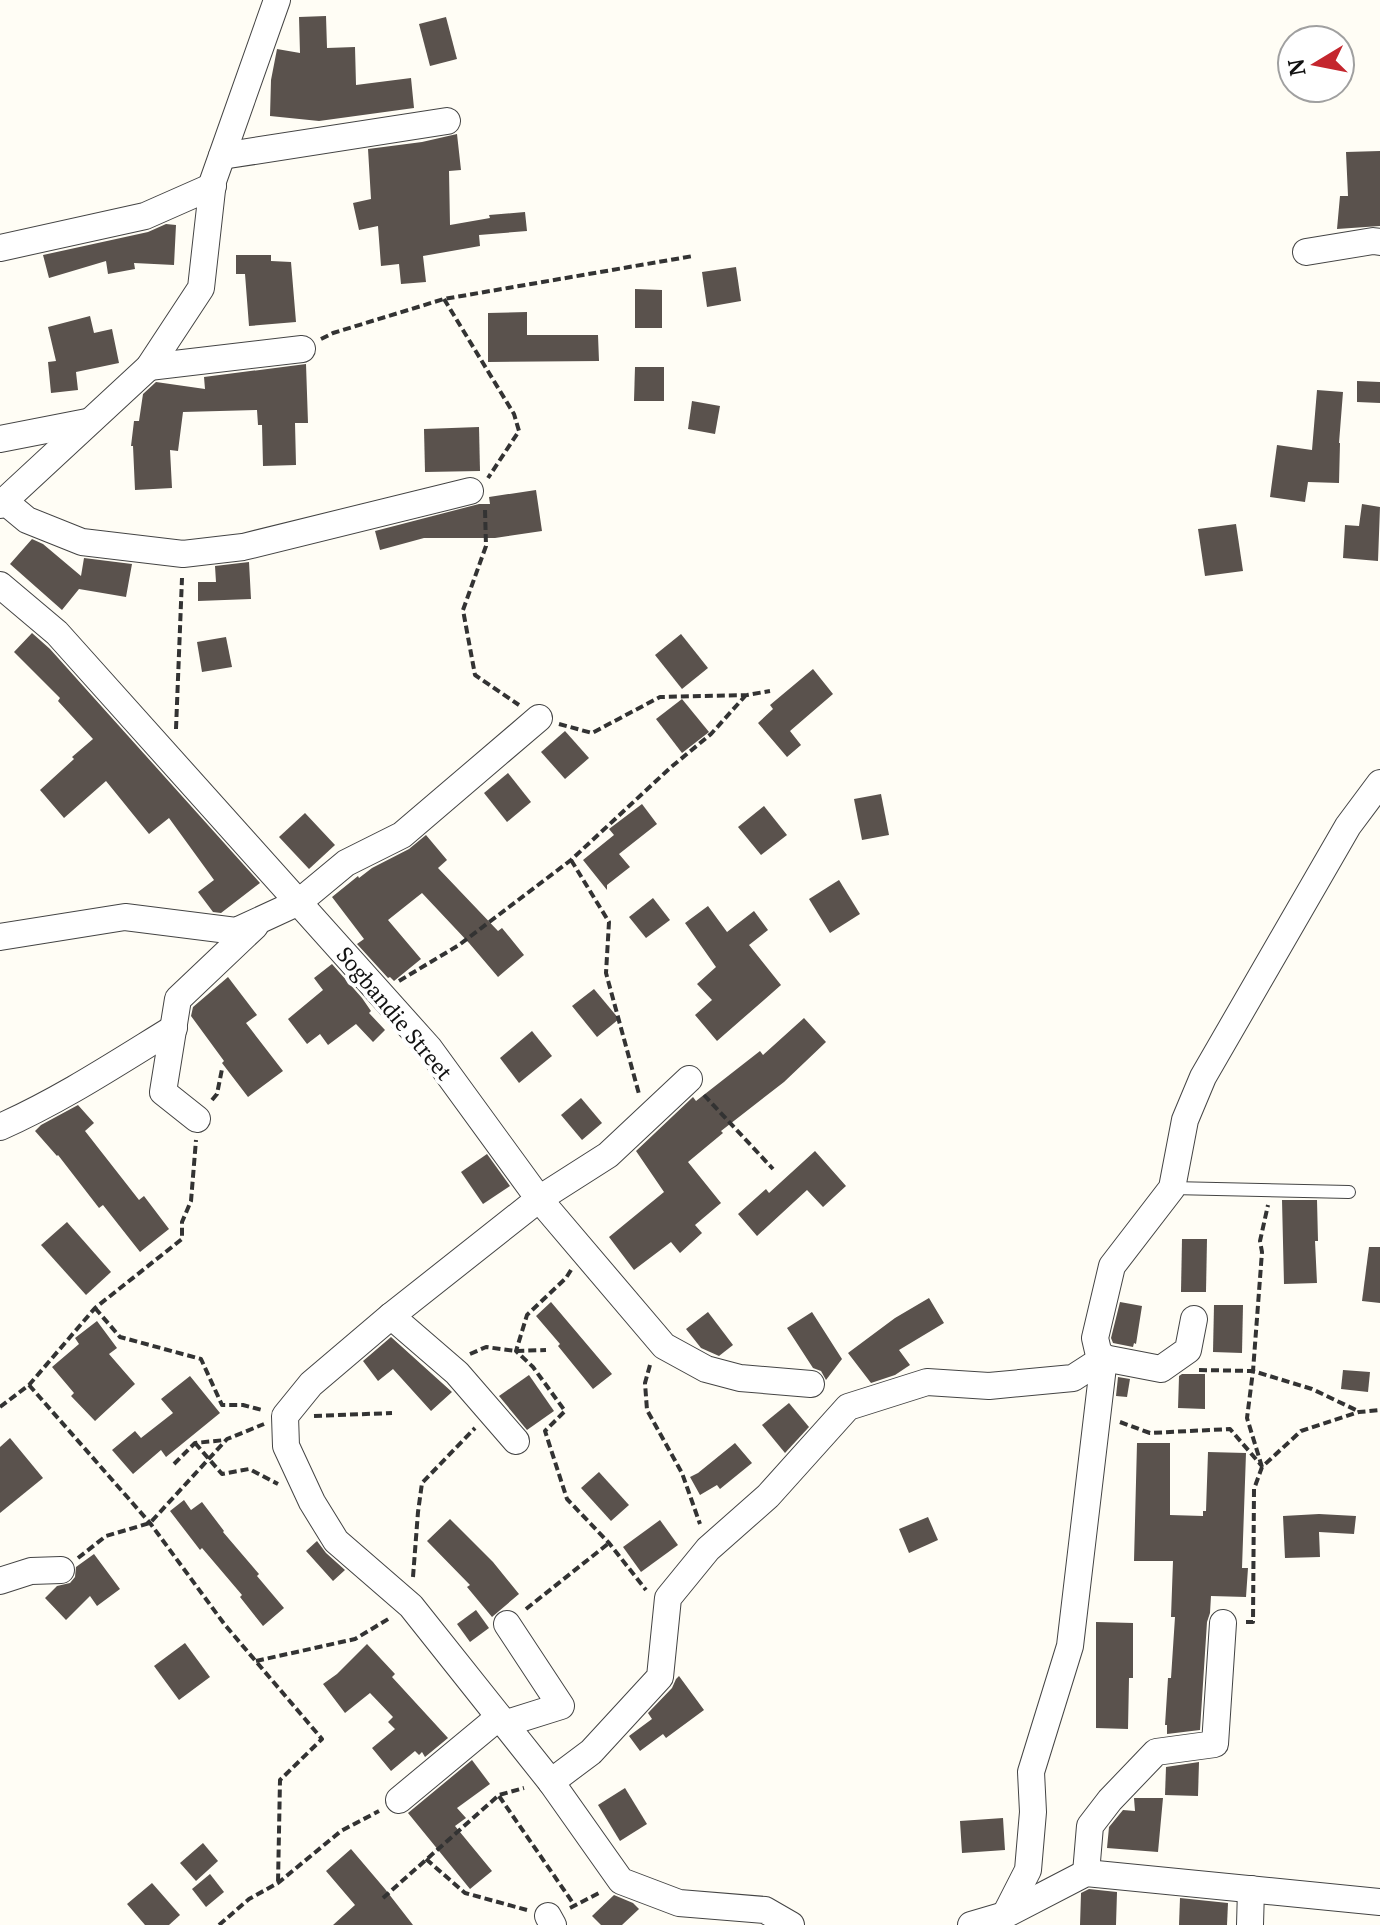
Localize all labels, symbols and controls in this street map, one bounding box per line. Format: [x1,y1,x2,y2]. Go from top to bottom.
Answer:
north arrow [1276,24,1356,104]
text: N [1280,57,1312,78]
street label: Sogbandie Street [331,940,459,1086]

